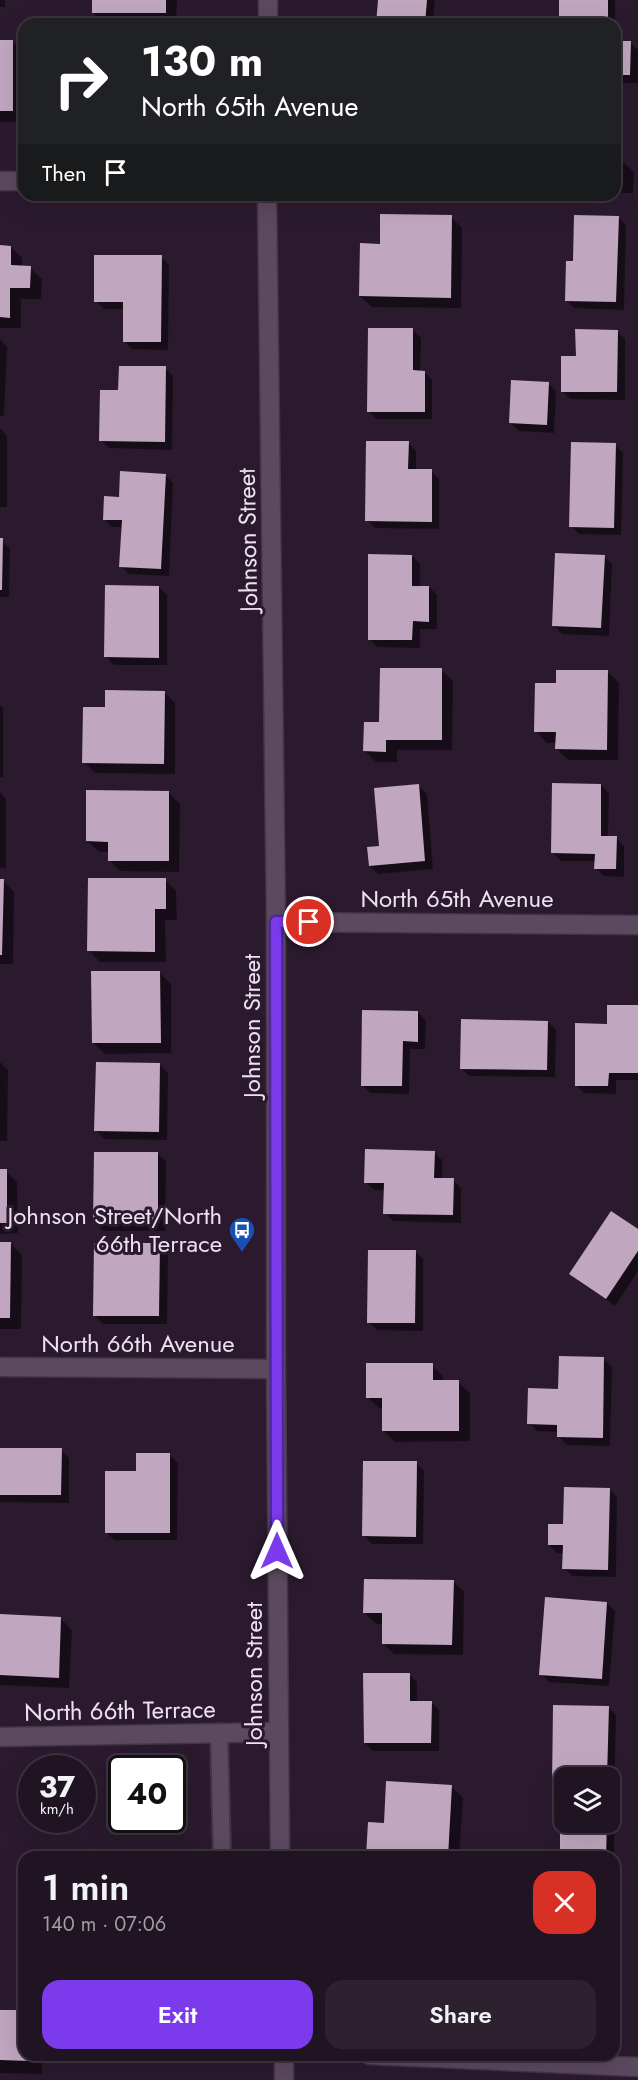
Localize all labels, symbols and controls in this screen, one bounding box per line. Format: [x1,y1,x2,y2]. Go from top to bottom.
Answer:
text: 130 m [141,31,263,92]
icon: right [42,42,120,120]
text: North 65th Avenue [141,87,358,126]
icon: arrive [99,156,132,189]
text: Then [42,157,87,189]
street label: Johnson Street [229,468,266,615]
street label: North 65th Avenue [360,881,554,916]
pin [283,896,334,947]
icon: arrive [292,905,325,938]
street label: Johnson Street [234,954,269,1101]
place label: Johnson Street/North 66th Terrace [4,1198,222,1261]
bus stop icon: Johnson Street/North 66th Terrace [227,1215,257,1253]
street label: North 66th Avenue [41,1326,235,1361]
position arrow [245,1519,309,1583]
street label: Johnson Street [236,1602,271,1749]
street label: North 66th Terrace [24,1691,216,1730]
speed limit sign: 40 [108,1755,186,1833]
text: 37 [39,1765,75,1808]
map controls [554,1767,620,1833]
button: layers [554,1767,620,1833]
text: km/h [40,1798,74,1820]
text: 1 min [42,1861,129,1913]
button: close [533,1871,596,1934]
text: 140 m · 07:06 [42,1910,166,1939]
button: Exit [42,1980,313,2049]
button: Share [325,1980,596,2049]

